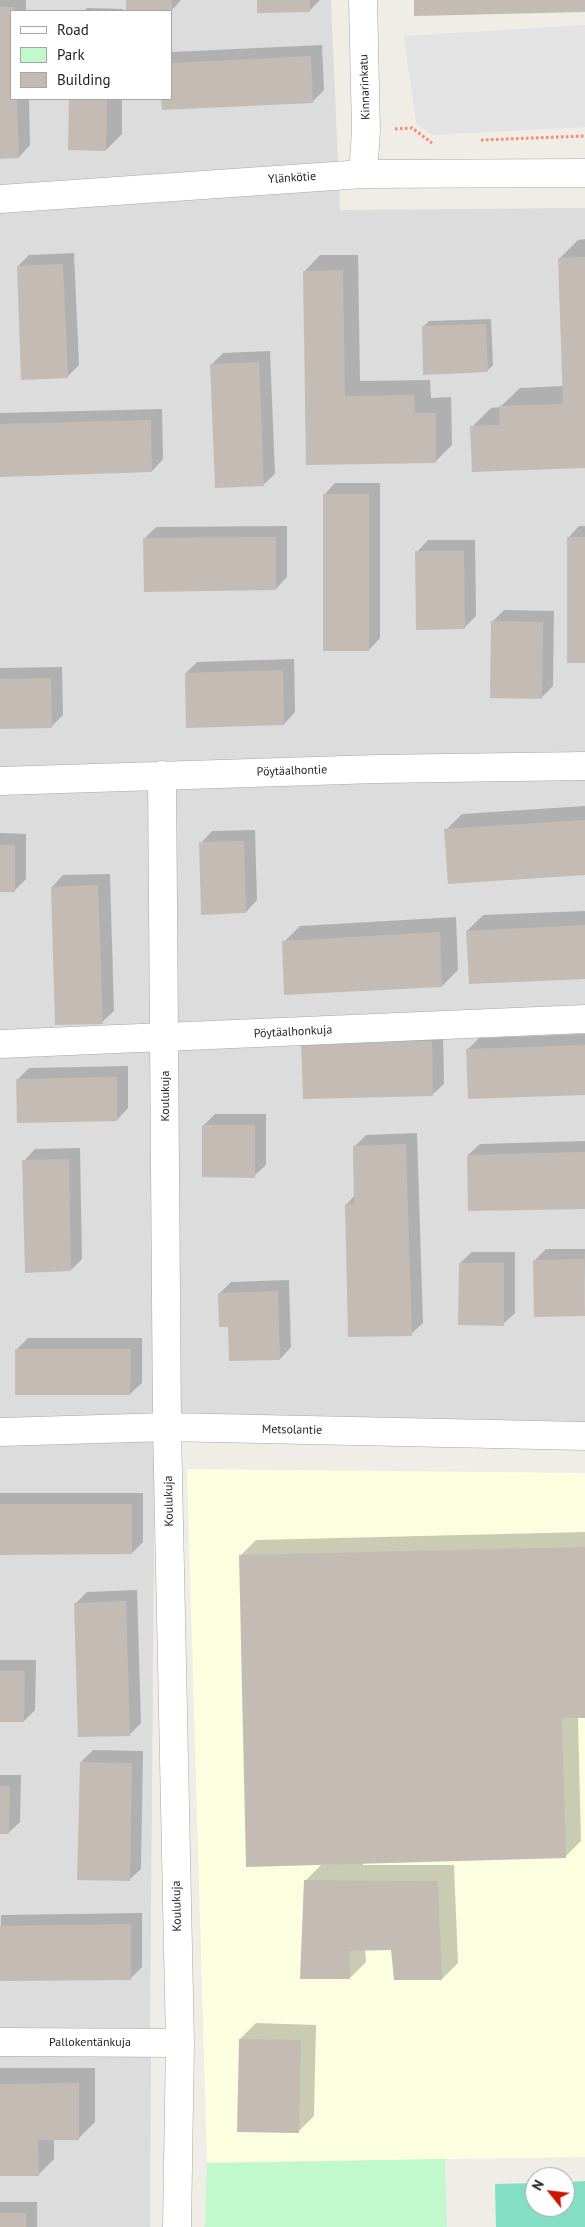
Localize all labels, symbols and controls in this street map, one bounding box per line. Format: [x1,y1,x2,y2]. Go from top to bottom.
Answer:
legend [10,10,172,100]
text: Road [57,20,89,39]
text: Park [57,45,85,64]
street label: Kinnarinkatu [357,54,373,120]
text: Building [57,70,111,89]
street label: Ylänkötie [267,169,317,187]
street label: Pöytäalhontie [256,763,328,779]
street label: Pöytäalhonkuja [253,1023,333,1041]
street label: Koulukuja [159,1071,173,1121]
street label: Metsolantie [262,1422,322,1438]
street label: Koulukuja [161,1475,177,1527]
street label: Koulukuja [169,1880,185,1932]
street label: Pallokentänkuja [49,2036,131,2050]
north arrow [525,2167,575,2217]
text: N [528,2177,548,2194]

